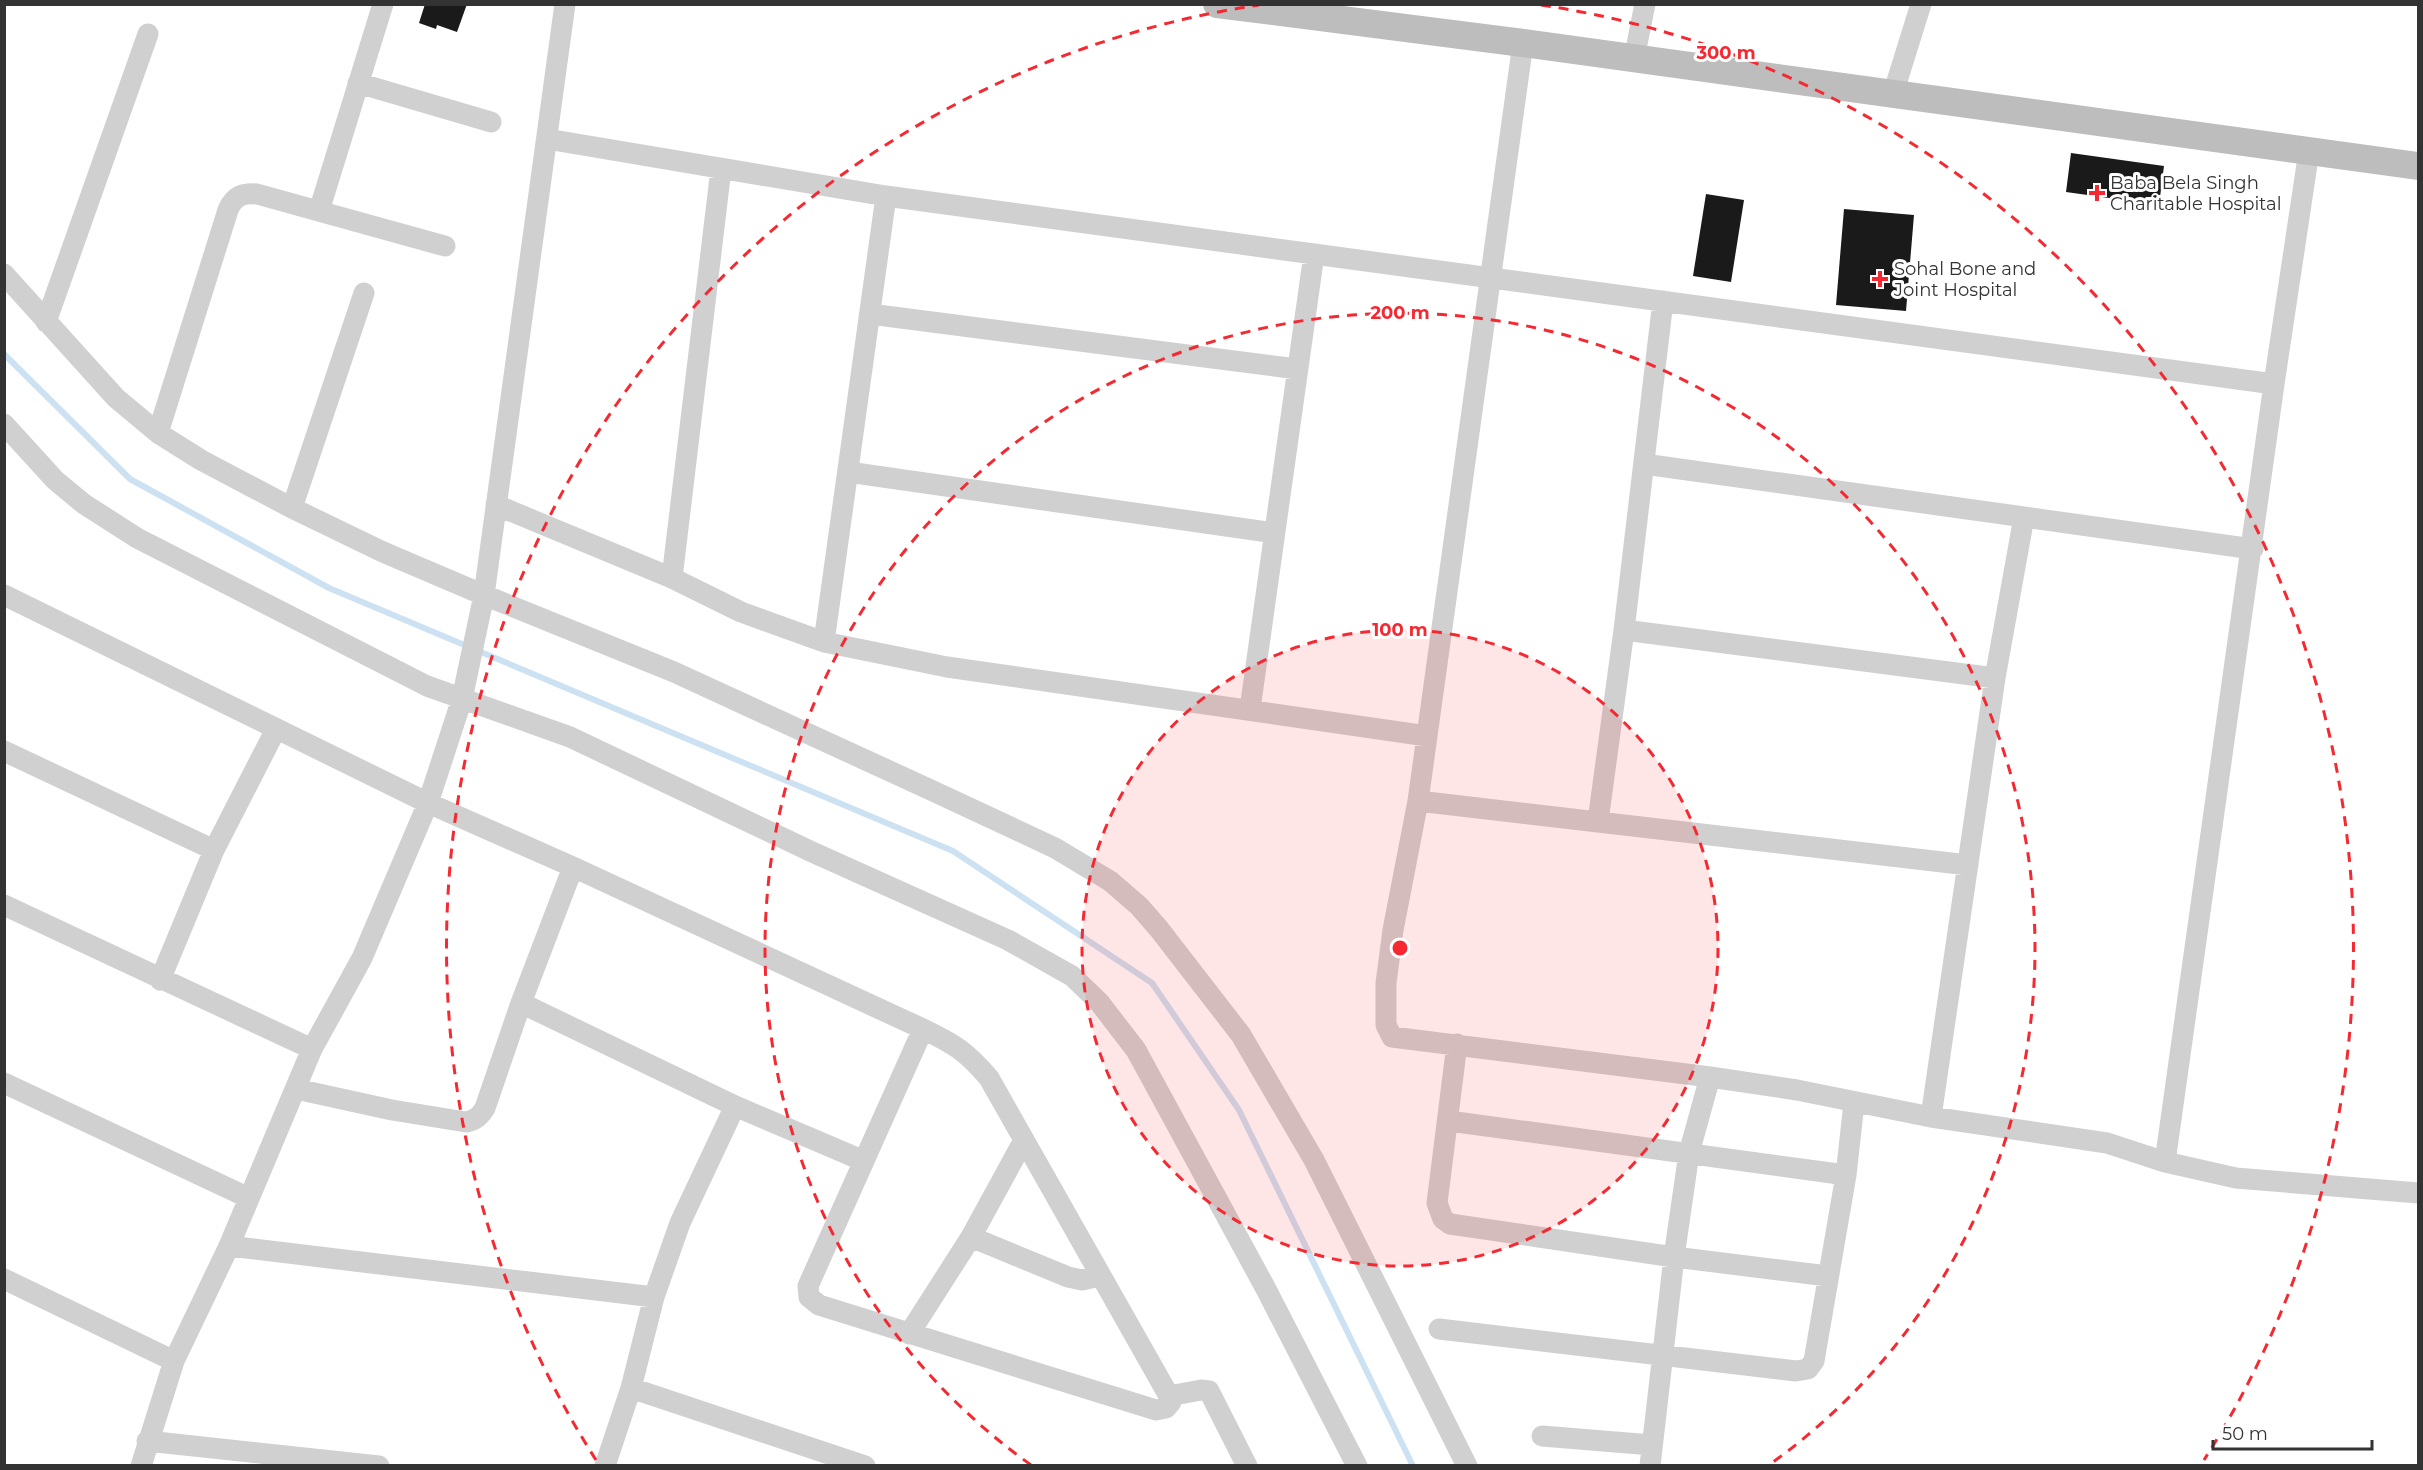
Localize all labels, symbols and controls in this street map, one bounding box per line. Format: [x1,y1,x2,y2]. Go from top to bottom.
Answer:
text: 300 m [1695,42,1756,64]
place label: Baba Bela Singh Charitable Hospital [2110,172,2282,215]
marker: Baba Bela Singh Charitable Hospital [2088,184,2106,202]
place label: Sohal Bone and Joint Hospital [1893,258,2036,301]
marker: Sohal Bone and Joint Hospital [1871,270,1889,288]
text: 200 m [1370,302,1430,324]
text: 100 m [1372,619,1428,641]
centre of rings [1390,938,1410,958]
scale bar [2213,1413,2372,1451]
text: 50 m [2222,1423,2268,1445]

